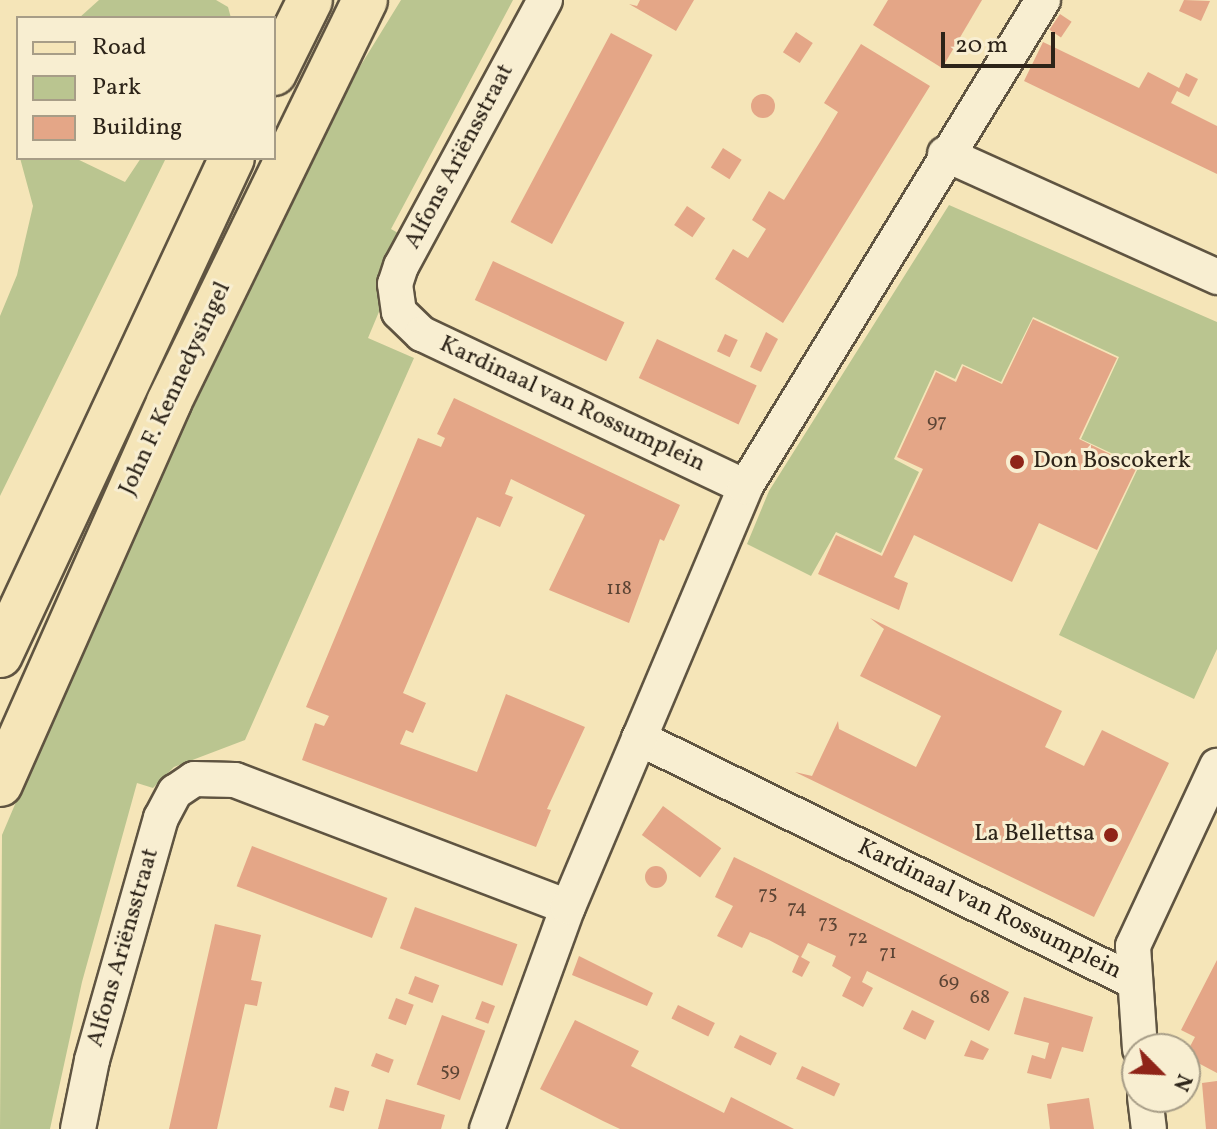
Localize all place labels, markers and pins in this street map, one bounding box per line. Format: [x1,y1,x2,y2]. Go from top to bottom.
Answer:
place label: Don Boscokerk [1033,448,1191,476]
marker: Don Boscokerk [1008,453,1026,471]
place label: La Bellettsa [974,821,1095,849]
marker: La Bellettsa [1102,826,1120,844]

